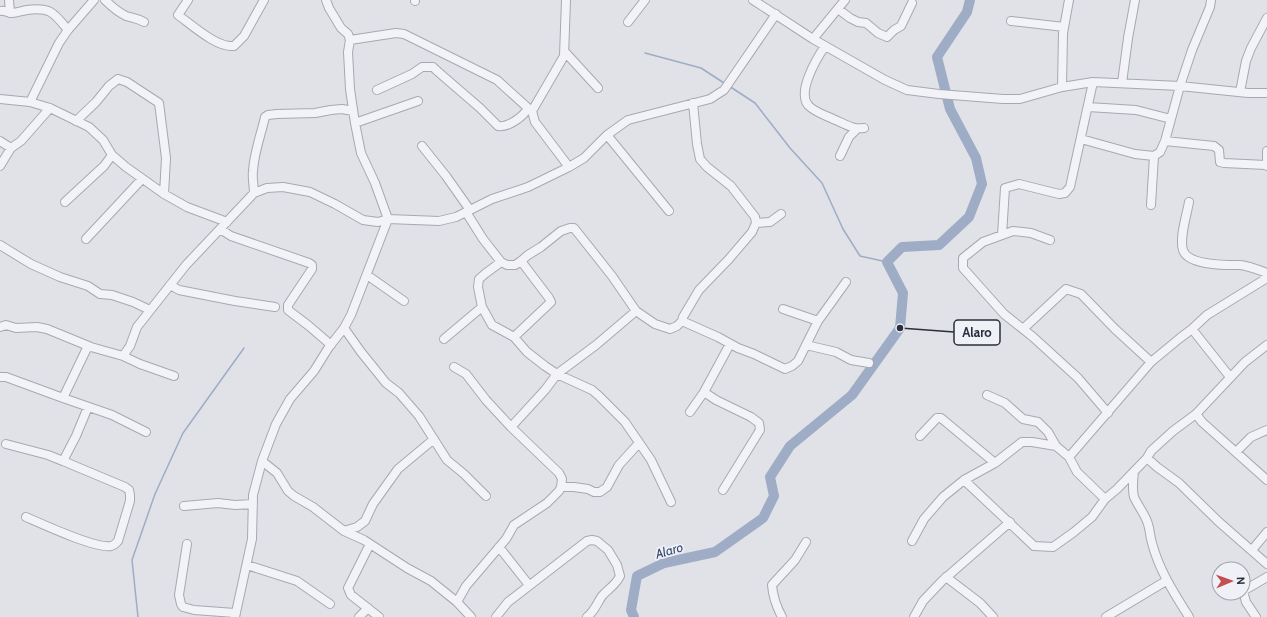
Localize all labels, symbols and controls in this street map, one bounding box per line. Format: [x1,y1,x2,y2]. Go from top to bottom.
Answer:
callout: Alaro [954,320,1000,345]
text: Alaro [962,324,992,340]
water label: Alaro [652,538,685,562]
north arrow [1211,561,1251,601]
text: N [1234,577,1248,585]

